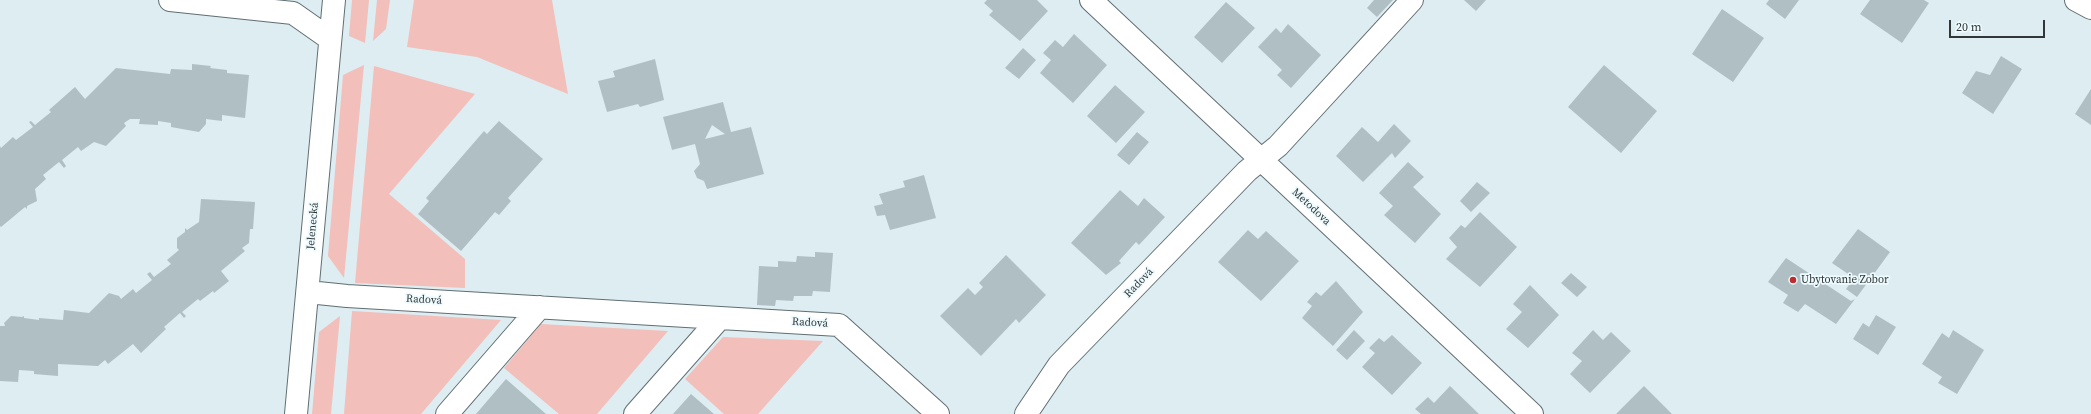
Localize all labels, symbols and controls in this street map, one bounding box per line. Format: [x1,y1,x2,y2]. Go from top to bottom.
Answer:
scale bar [1951,12,2047,38]
text: 20 m [1956,19,1982,35]
street label: Metodova [1289,186,1333,228]
street label: Jelenecká [304,202,322,250]
street label: Radová [1122,265,1156,301]
place label: Ubytovanie Zobor [1801,273,1889,287]
marker: Ubytovanie Zobor [1788,275,1798,285]
street label: Radová [406,292,442,308]
street label: Radová [792,315,828,331]

